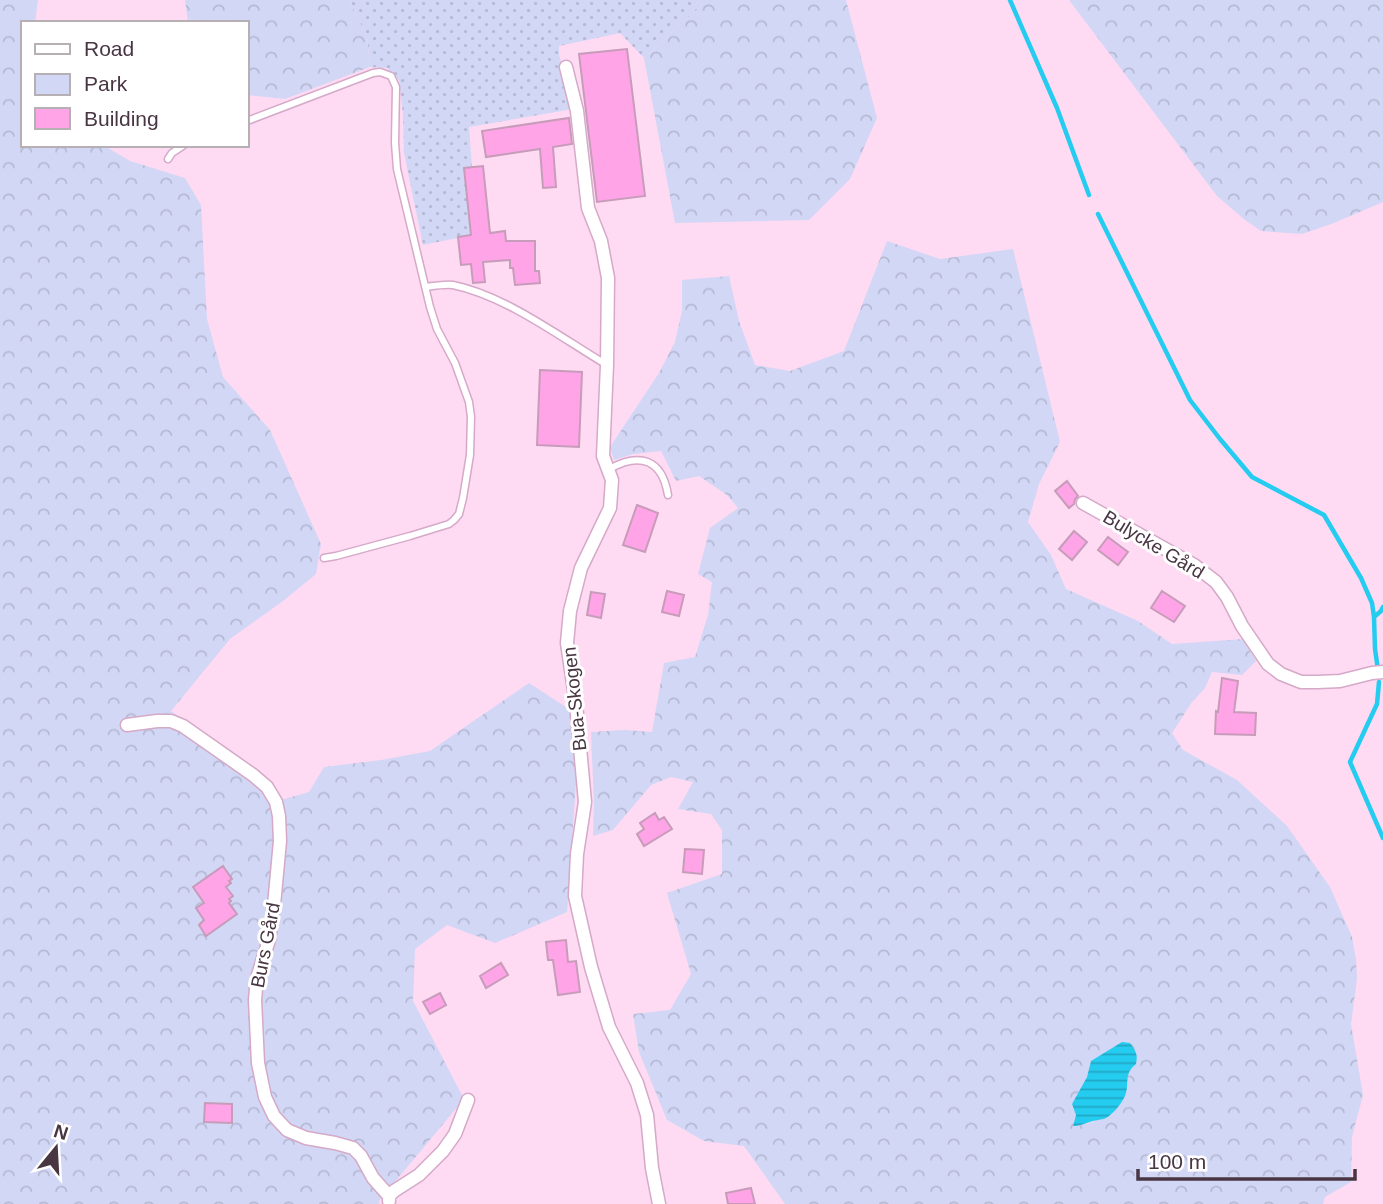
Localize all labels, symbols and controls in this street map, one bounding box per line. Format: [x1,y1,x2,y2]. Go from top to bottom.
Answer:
legend [21,21,248,147]
text: Road [84,37,134,60]
text: Park [84,72,128,95]
text: Building [84,107,159,130]
street label: Bulycke Gård [1099,506,1208,583]
street label: Bua-Skogen [559,646,590,752]
street label: Burs Gård [247,901,284,990]
north arrow [21,1113,91,1183]
text: N [51,1120,71,1144]
scale bar [1138,1138,1355,1182]
text: 100 m [1148,1150,1206,1173]

